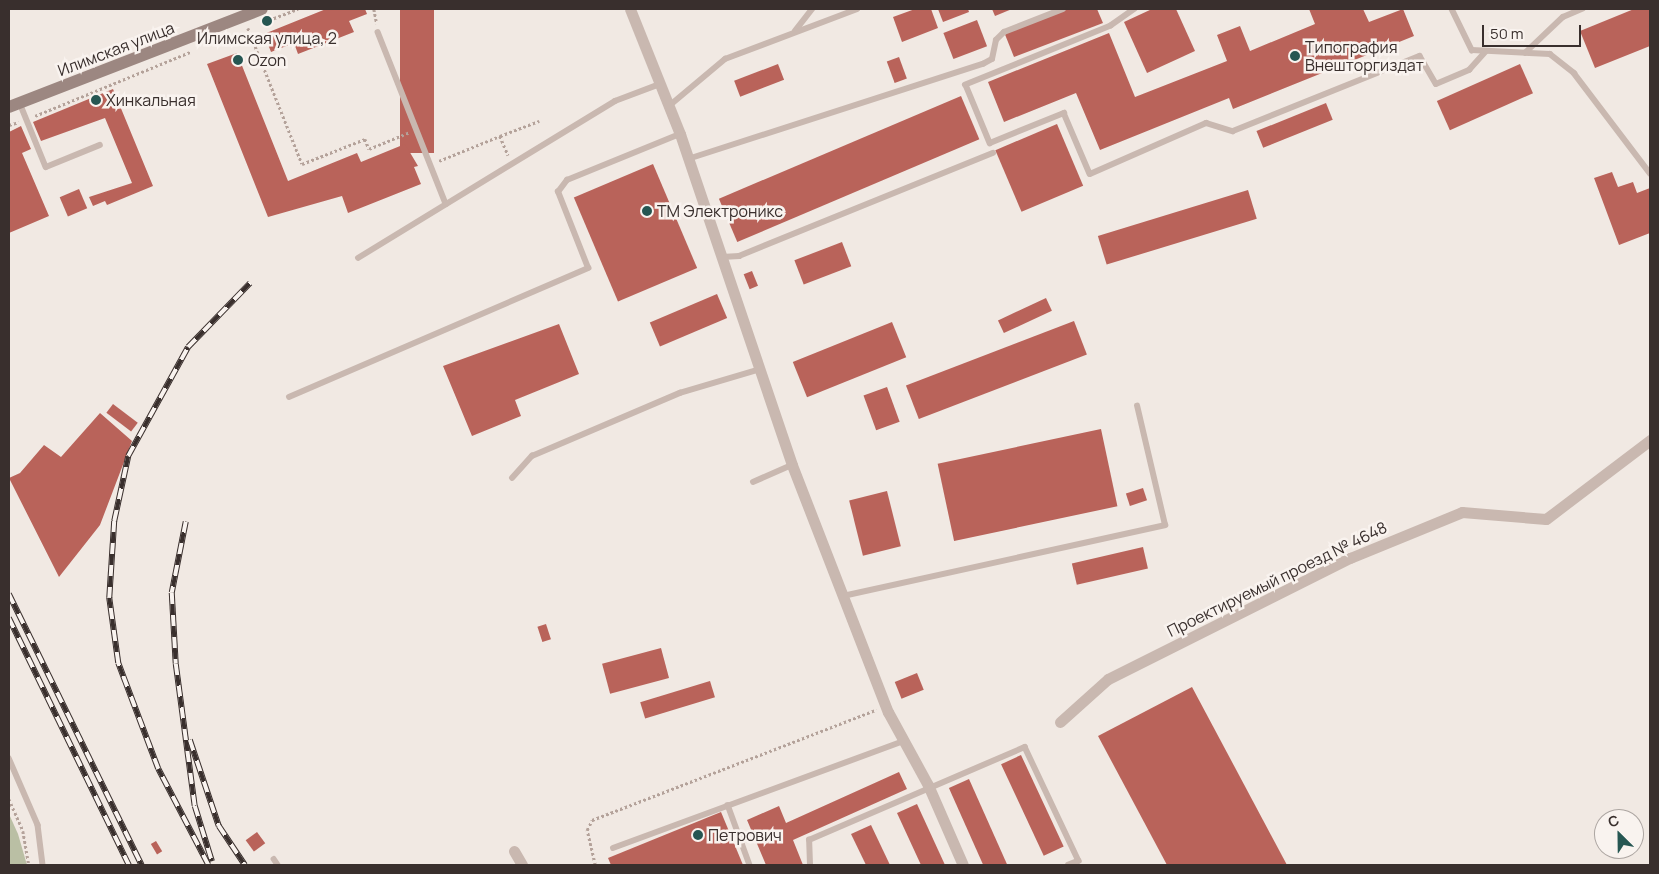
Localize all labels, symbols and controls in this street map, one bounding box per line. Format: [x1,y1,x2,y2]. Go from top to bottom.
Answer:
marker: Илимская улица, 2 [261,15,273,27]
scale bar [1484,15,1583,47]
street label: Илимская улица [55,18,177,80]
text: 50 m [1490,23,1524,44]
place label: Илимская улица, 2 [197,28,337,48]
place label: Типография Внешторгиздат [1305,37,1424,75]
place label: Ozon [248,50,286,70]
marker: Типография Внешторгиздат [1289,50,1301,62]
marker: Ozon [232,54,244,66]
place label: Хинкальная [106,90,196,110]
marker: Хинкальная [90,94,102,106]
place label: ТМ Электроникс [657,201,783,221]
marker: ТМ Электроникс [641,205,653,217]
street label: Проектируемый проезд № 4648 [1164,517,1390,641]
north arrow [1594,809,1644,859]
text: С [1605,810,1622,831]
place label: Петрович [708,825,782,845]
marker: Петрович [692,829,704,841]

